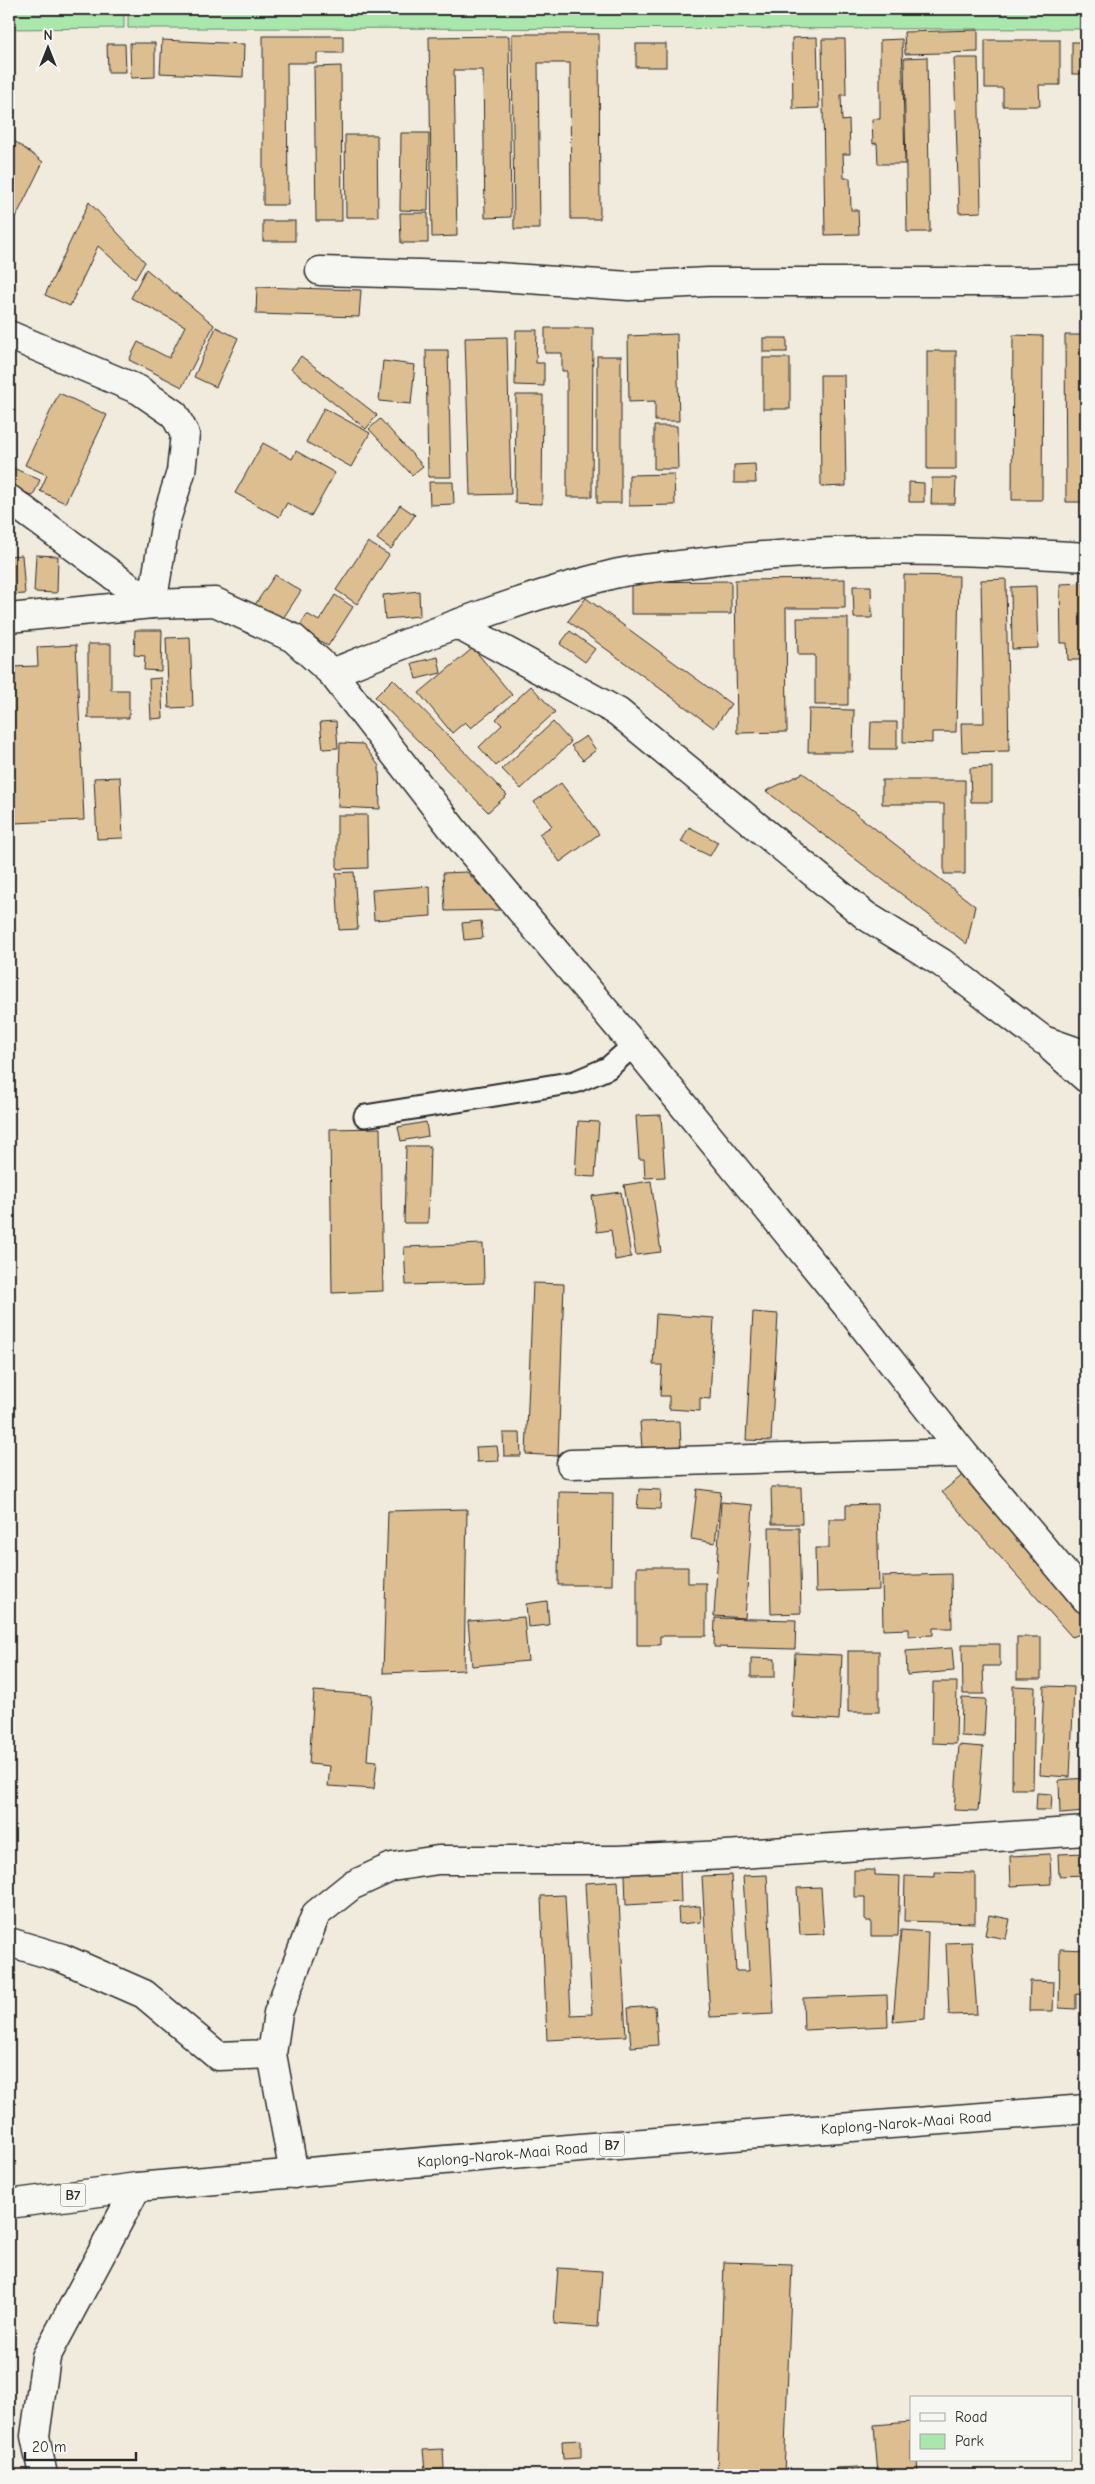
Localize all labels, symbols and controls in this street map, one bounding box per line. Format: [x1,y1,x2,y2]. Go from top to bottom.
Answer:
north arrow [22,22,72,72]
text: N [43,27,53,44]
street label: Kaplong-Narok-Maai Road [820,2107,992,2138]
road number: B7 [600,2134,624,2156]
street label: Kaplong-Narok-Maai Road [416,2138,588,2171]
road number: B7 [60,2184,86,2206]
legend [910,2396,1072,2462]
text: Road [955,2408,987,2426]
scale bar [25,2429,136,2461]
text: Park [955,2432,984,2450]
text: 20 m [32,2438,66,2456]

